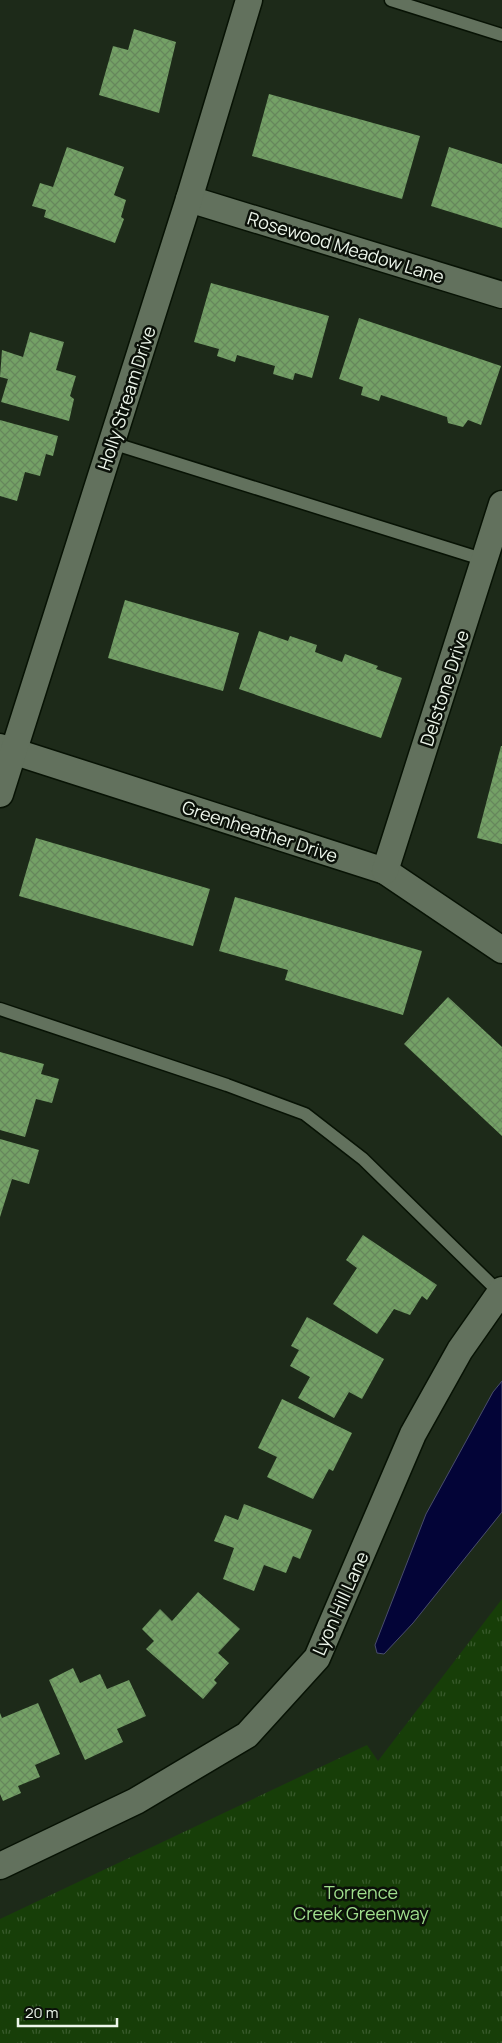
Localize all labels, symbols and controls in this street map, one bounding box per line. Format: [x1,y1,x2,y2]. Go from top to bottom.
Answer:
street label: Rosewood Meadow Lane [245,206,447,288]
street label: Holly Stream Drive [91,323,161,473]
street label: Delstone Drive [414,627,474,749]
street label: Greenheather Drive [179,795,341,867]
street label: Lyon Hill Lane [306,1547,374,1659]
park label: Torrence Creek Greenway [293,1880,429,1925]
scale bar [18,1996,116,2028]
text: 20 m [25,2002,58,2023]

